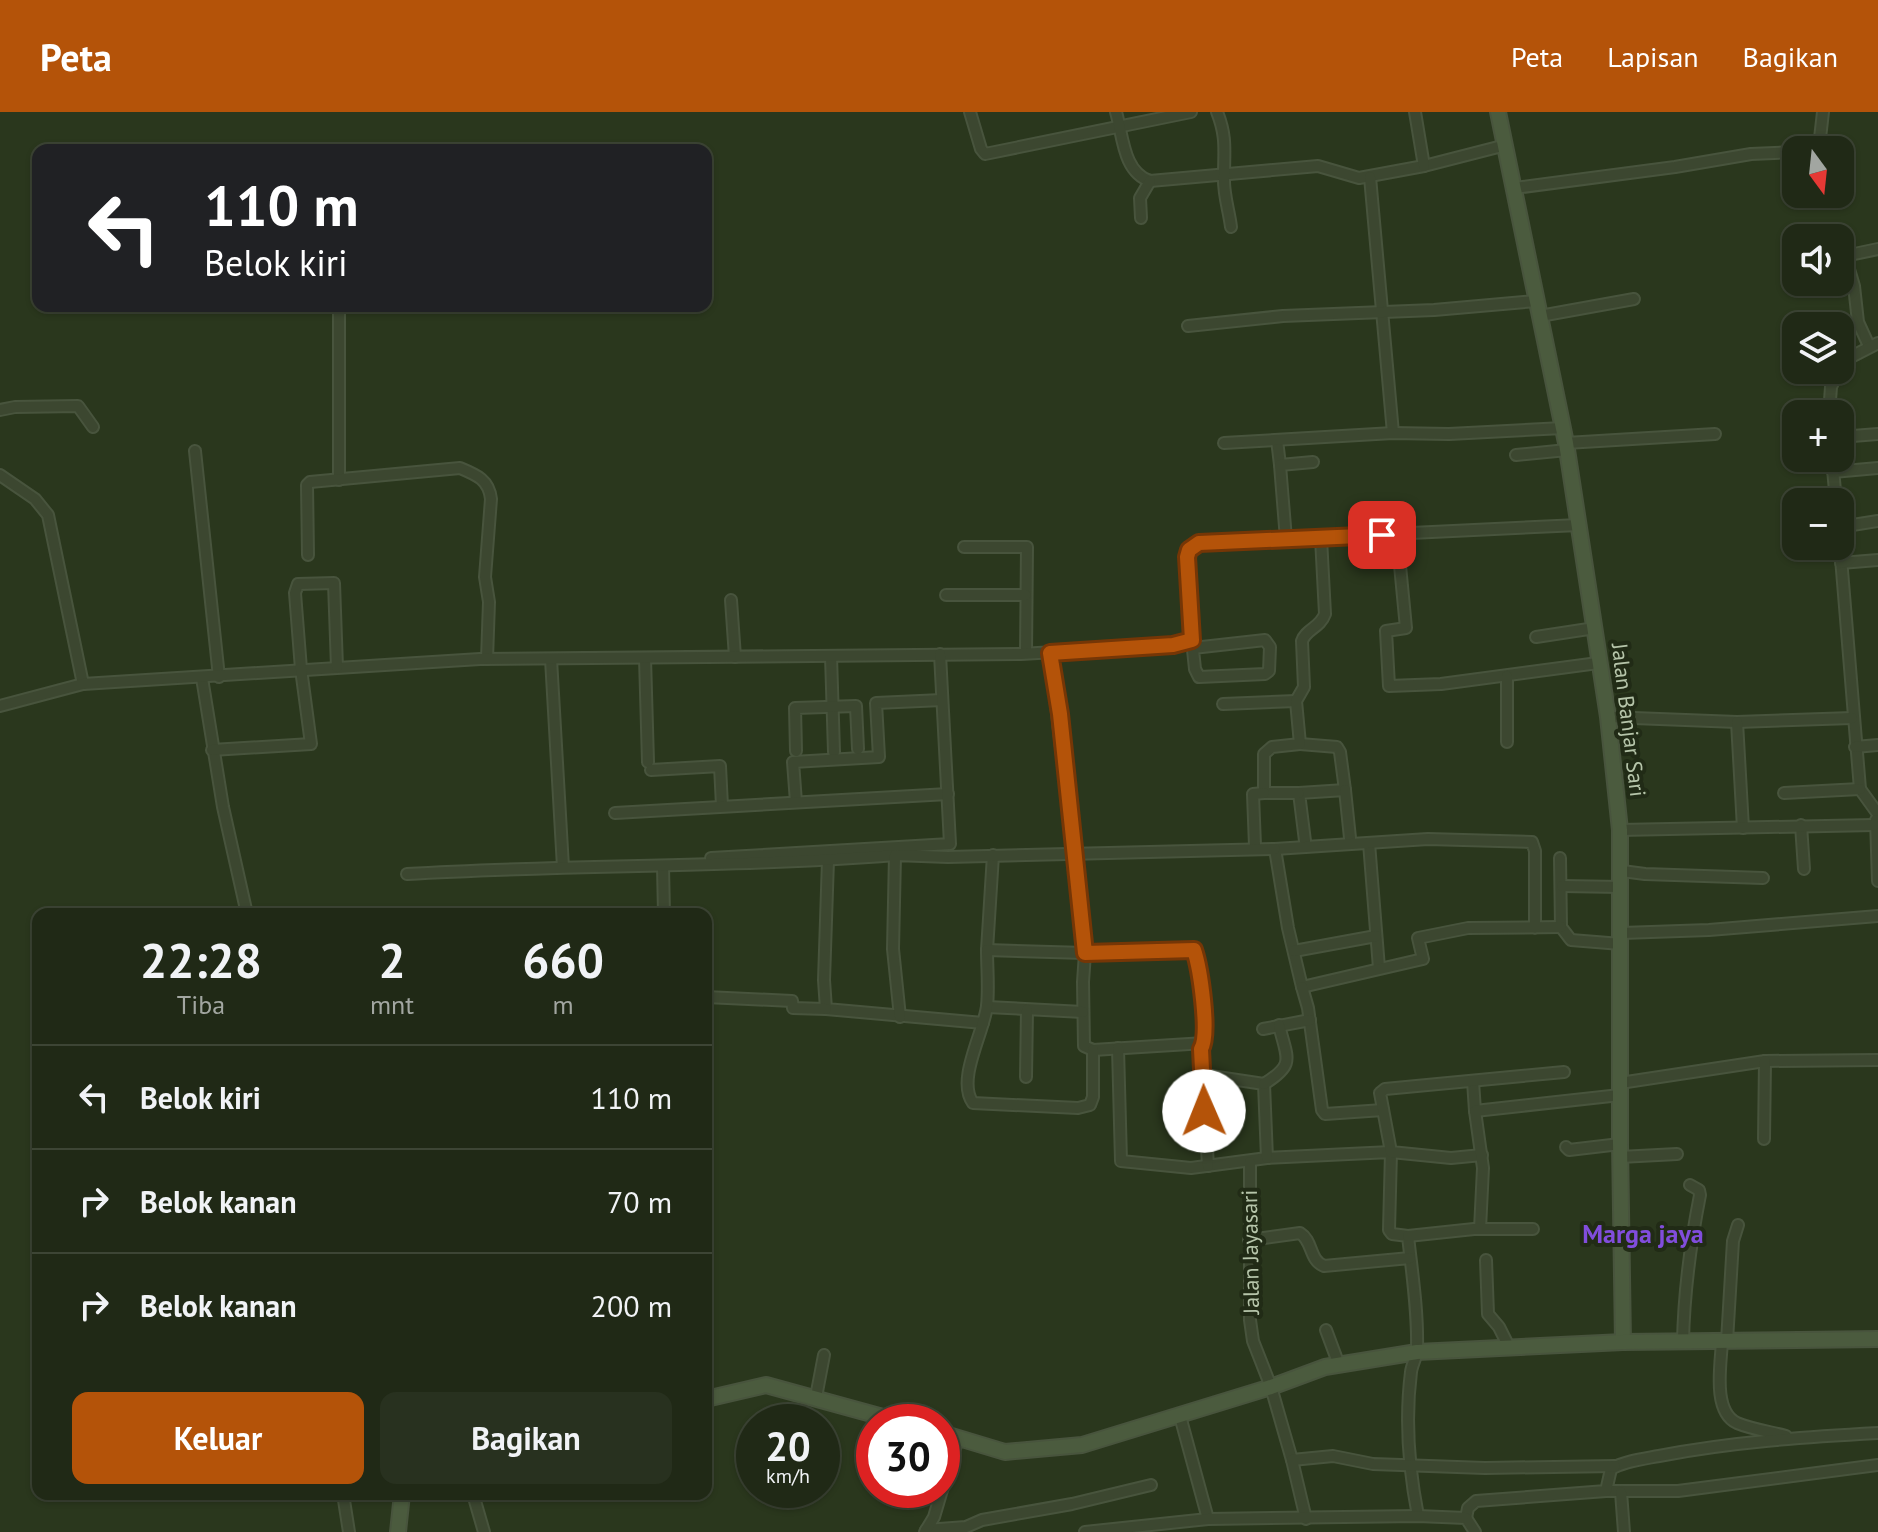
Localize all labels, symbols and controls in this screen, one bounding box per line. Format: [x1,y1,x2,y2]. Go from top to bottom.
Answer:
text: Peta [40,32,112,81]
text: Peta [1511,38,1563,75]
text: Lapisan [1607,38,1699,75]
text: Bagikan [1743,38,1838,75]
north arrow [1782,136,1854,208]
map controls [1782,136,1854,560]
text: 110 m [204,169,359,241]
icon: left [72,176,176,280]
button: sound [1782,224,1854,296]
text: Belok kiri [204,239,348,286]
button: layers [1782,312,1854,384]
button: + [1782,400,1854,472]
button: − [1782,488,1854,560]
pin [1348,501,1416,569]
icon: arrive [1360,513,1404,557]
street label: Jalan Banjar Sari [1606,641,1652,798]
text: 22:28 [140,929,262,991]
text: 2 [378,929,406,991]
text: 660 [522,929,604,991]
text: Tiba [177,988,225,1021]
text: mnt [370,988,414,1021]
text: m [552,988,574,1021]
position arrow [1162,1069,1246,1153]
icon: left [72,1075,116,1119]
text: Belok kiri [140,1078,261,1117]
text: 110 m [591,1078,672,1117]
icon: right [72,1179,116,1223]
text: Belok kanan [140,1182,297,1221]
text: 70 m [607,1182,672,1221]
street label: Jalan Jayasari [1235,1189,1265,1316]
district label: Marga jaya [1582,1217,1704,1250]
icon: right [72,1283,116,1327]
text: Belok kanan [140,1286,297,1325]
text: 200 m [591,1286,672,1325]
button: Keluar [72,1392,364,1484]
button: Bagikan [380,1392,672,1484]
speed limit sign: 30 [856,1404,960,1508]
text: 20 [765,1420,811,1472]
text: km/h [766,1463,810,1489]

